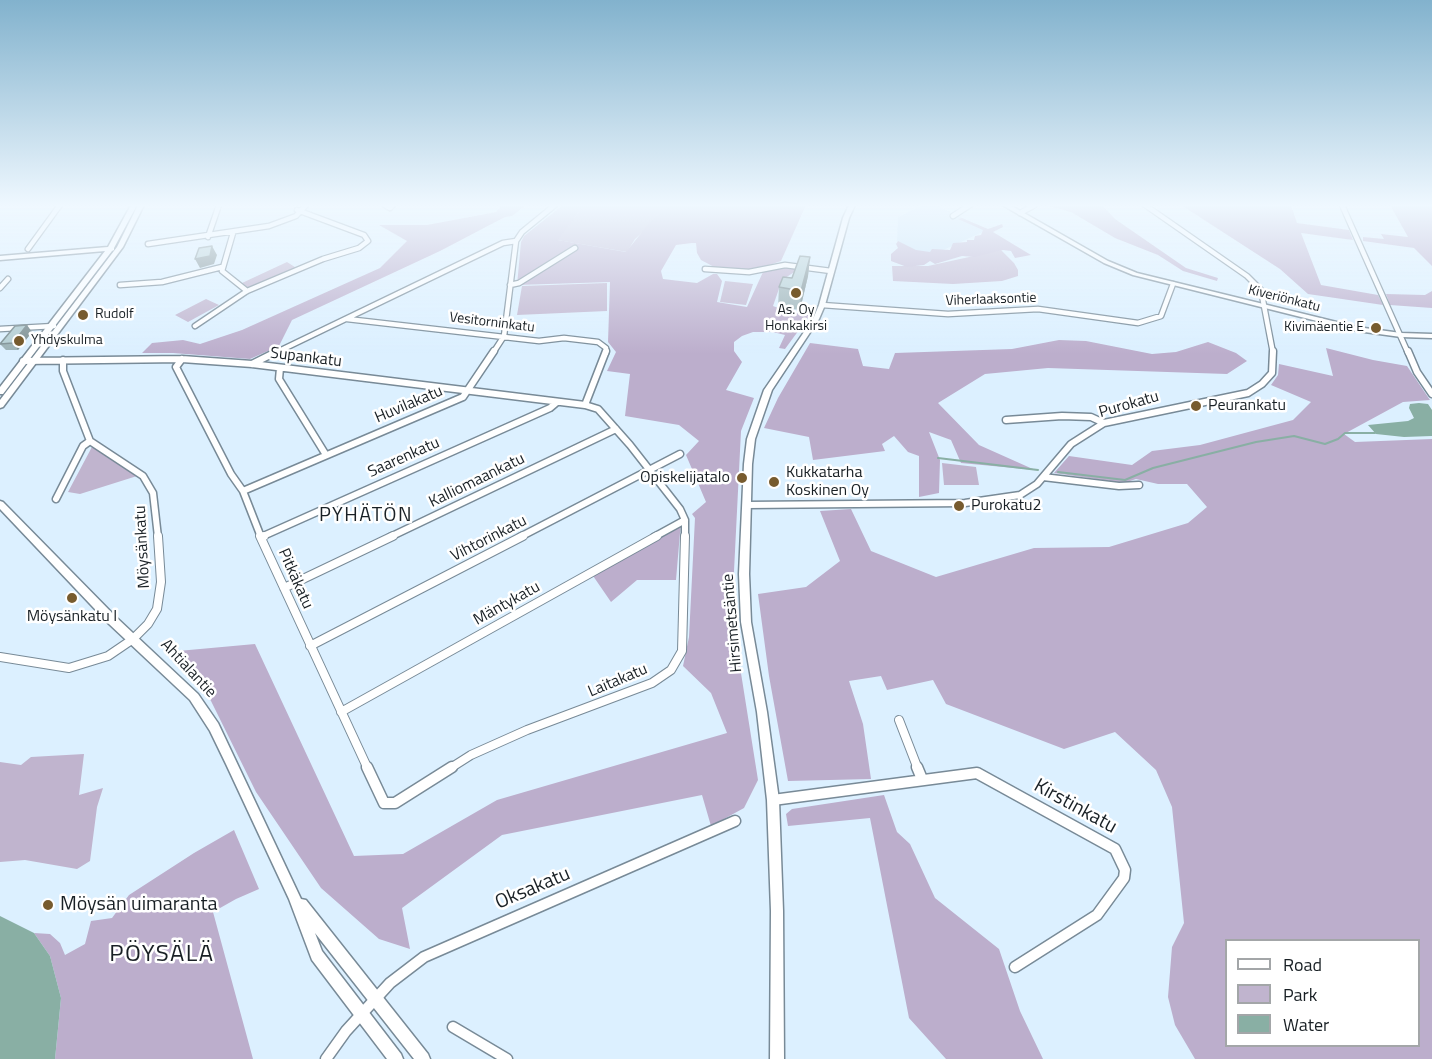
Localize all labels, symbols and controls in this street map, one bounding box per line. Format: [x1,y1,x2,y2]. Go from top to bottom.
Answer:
street label: Kiveriönkatu [1246,282,1322,316]
marker: As. Oy Honkakirsi [789,286,803,300]
street label: Viherlaaksontie [945,290,1037,310]
place label: As. Oy Honkakirsi [765,303,827,336]
place label: Rudolf [95,307,134,323]
marker: Rudolf [76,308,90,322]
street label: Vesitorninkatu [448,309,536,337]
place label: Kivimäentie E [1284,320,1364,336]
marker: Kivimäentie E [1369,321,1383,335]
place label: Yhdyskulma [31,333,103,349]
marker: Yhdyskulma [12,334,26,348]
street label: Supankatu [269,344,343,372]
street label: Huvilakatu [372,382,446,428]
street label: Purokatu [1097,387,1161,423]
place label: Peurankatu [1208,396,1286,416]
marker: Peurankatu [1189,399,1203,413]
street label: Saarenkatu [365,434,443,482]
street label: Kalliomaankatu [426,450,528,512]
place label: Kukkatarha Koskinen Oy [786,463,869,501]
place label: Opiskelijatalo [640,468,730,488]
marker: Opiskelijatalo [735,471,749,485]
marker: Kukkatarha Koskinen Oy [767,475,781,489]
place label: Purokatu2 [971,496,1042,516]
marker: Purokatu2 [952,499,966,513]
district label: PYHÄTÖN [319,504,413,528]
street label: Möysänkatu [131,505,155,589]
street label: Vihtorinkatu [448,512,530,566]
street label: Pitkäkatu [273,546,317,612]
street label: Hirsimetsäntie [719,573,747,673]
street label: Mäntykatu [470,578,544,630]
marker: Möysänkatu I [65,591,79,605]
place label: Möysänkatu I [27,607,117,627]
street label: Ahtialantie [156,636,220,702]
street label: Laitakatu [585,660,651,702]
street label: Kirstinkatu [1029,774,1121,840]
street label: Oksakatu [492,862,574,916]
place label: Möysän uimaranta [60,893,217,917]
marker: Möysän uimaranta [41,898,55,912]
legend [1225,939,1420,1047]
district label: PÖYSÄLÄ [109,941,215,969]
text: Road [1283,951,1322,978]
text: Park [1283,981,1317,1008]
text: Water [1283,1011,1329,1038]

